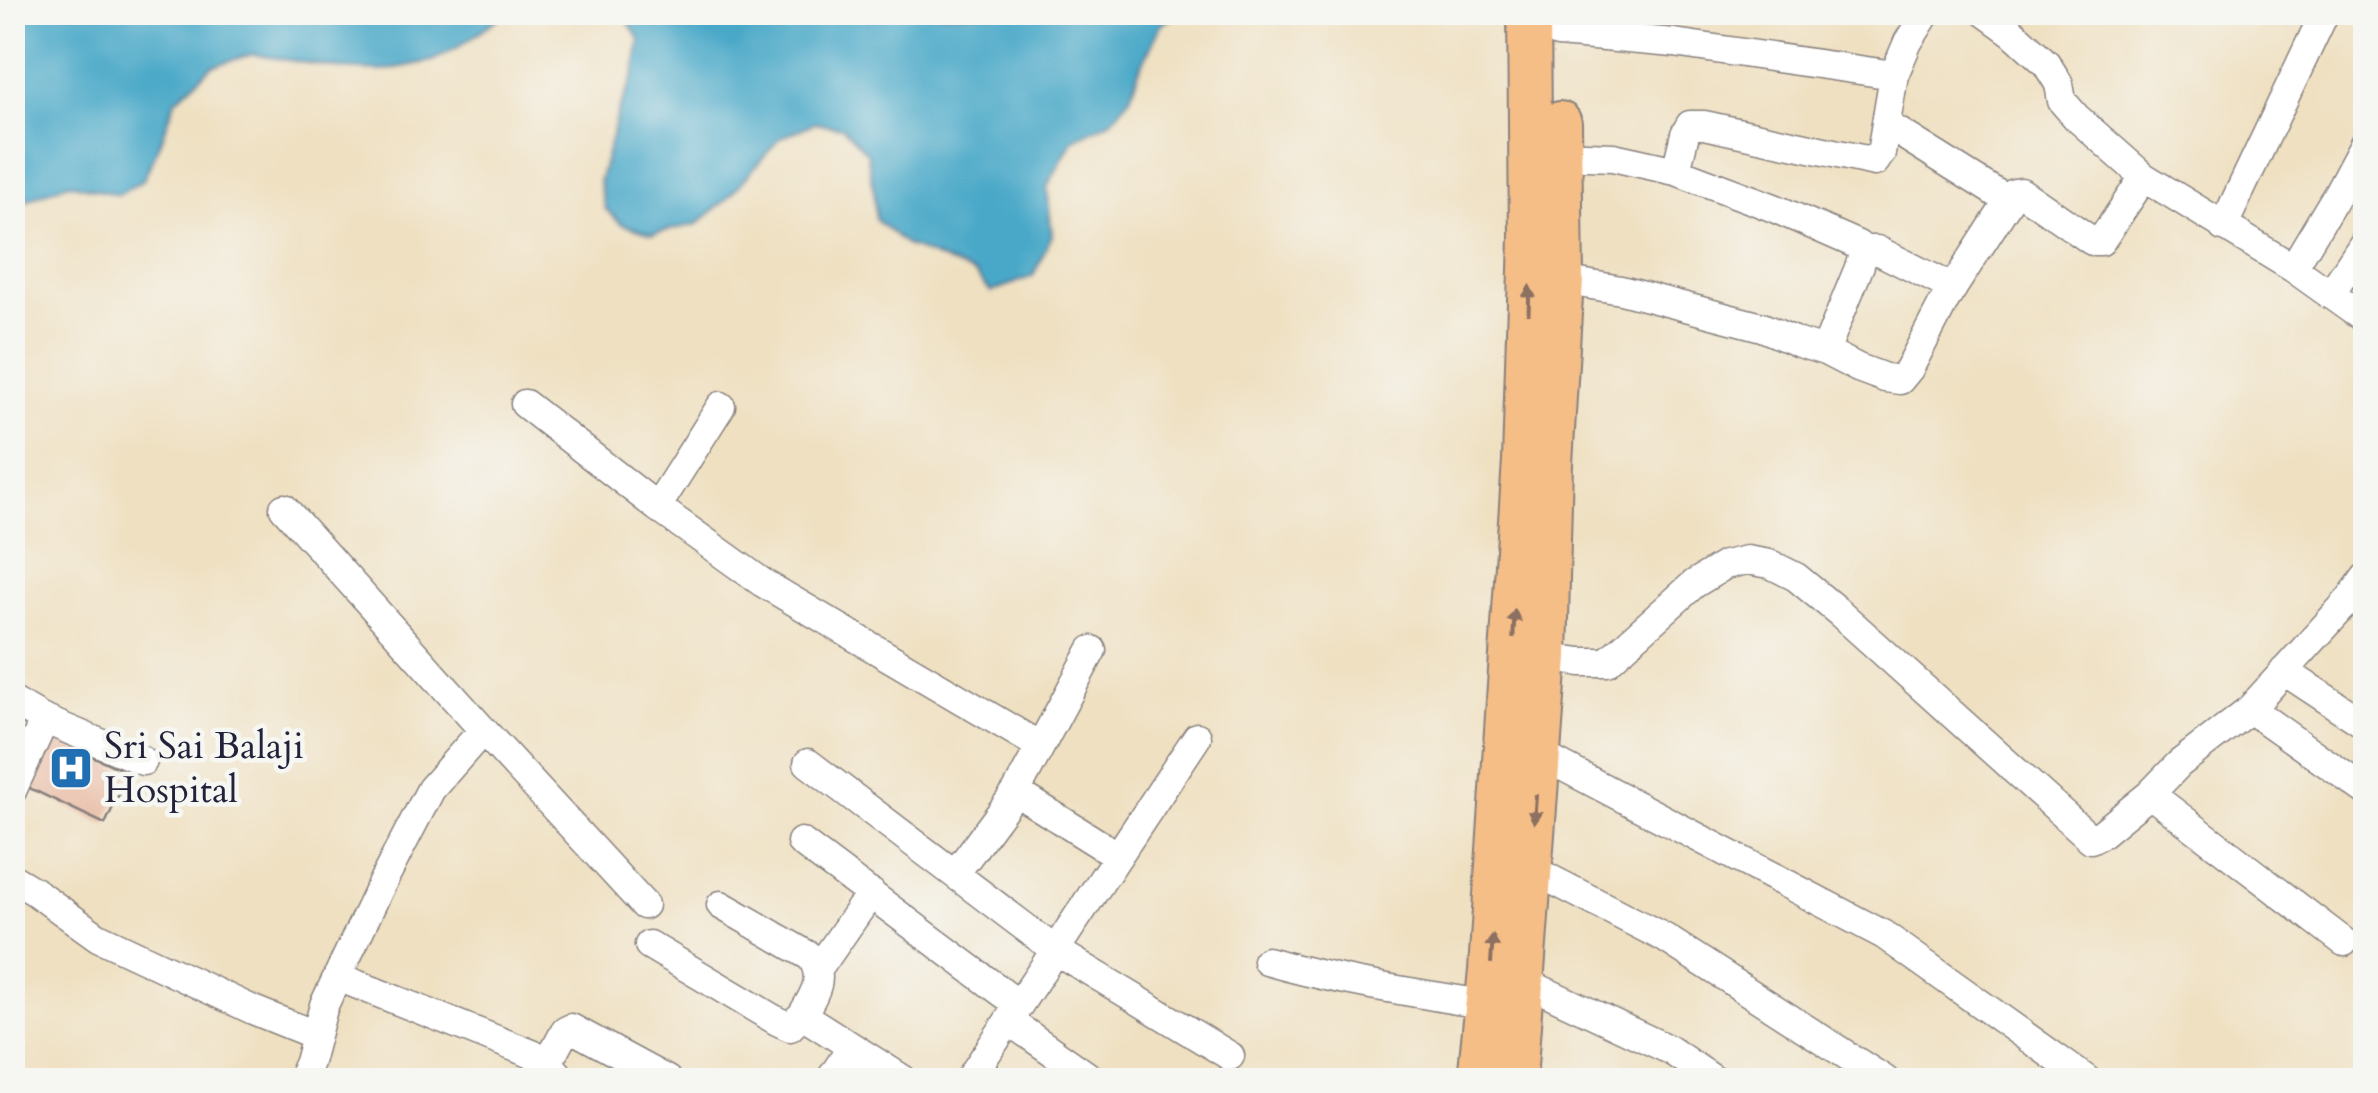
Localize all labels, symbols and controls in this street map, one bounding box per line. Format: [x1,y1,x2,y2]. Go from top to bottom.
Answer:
one-way arrow [1522,283,1538,315]
one-way arrow [1506,608,1522,640]
place label: Sri Sai Balaji Hospital [104,720,304,816]
hospital icon: Sri Sai Balaji Hospital [48,745,94,791]
one-way arrow [1527,794,1543,826]
one-way arrow [1484,932,1500,964]

